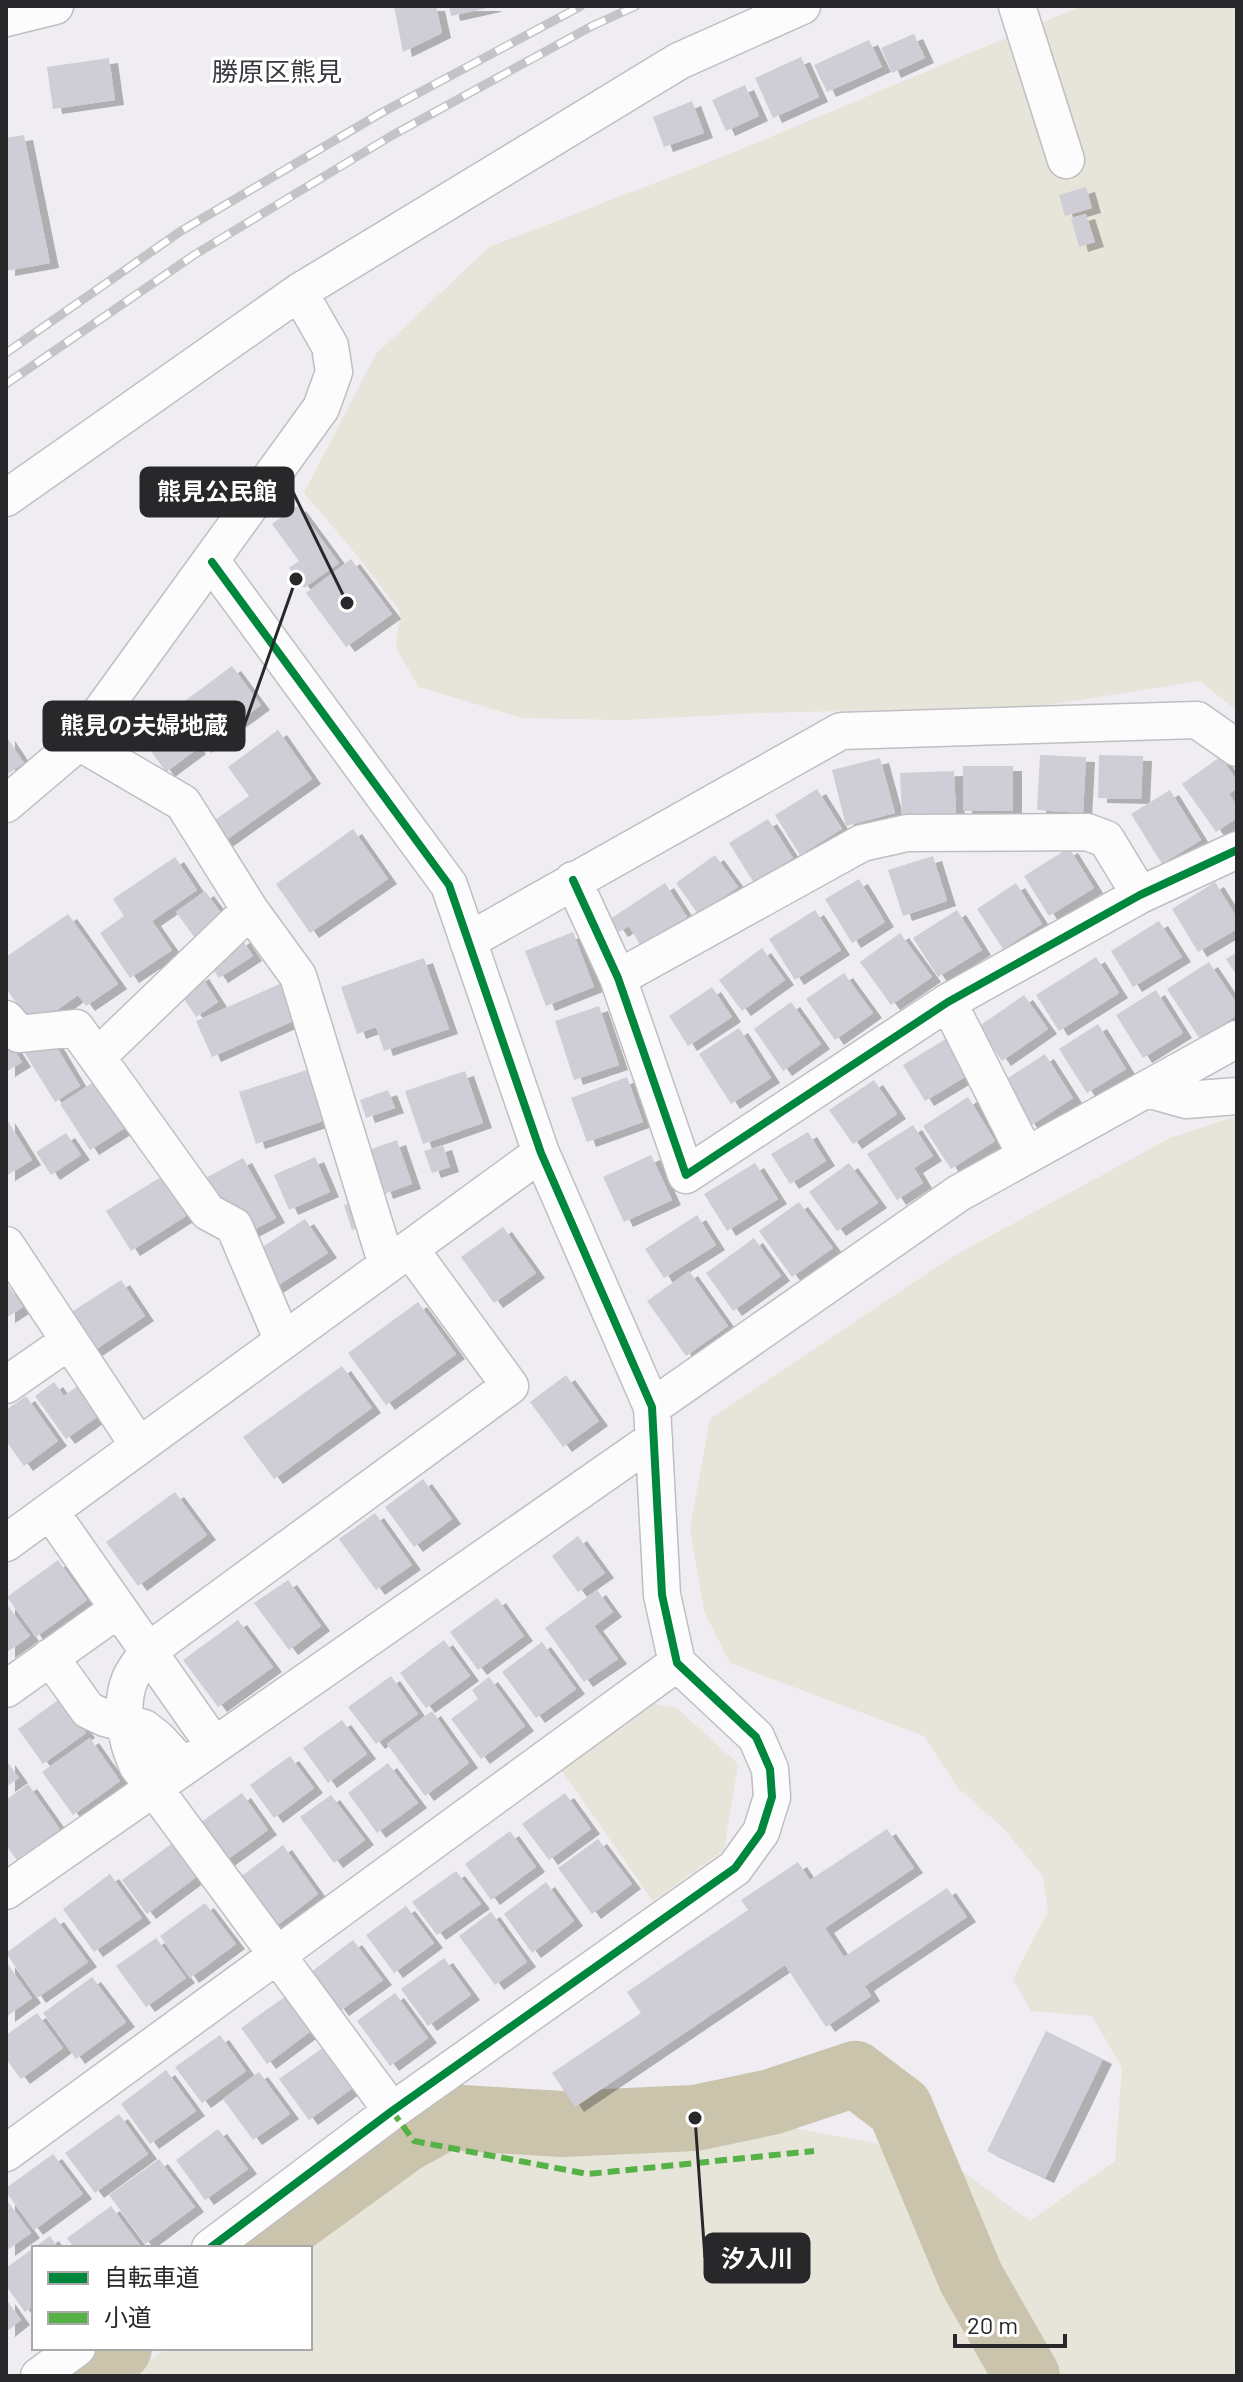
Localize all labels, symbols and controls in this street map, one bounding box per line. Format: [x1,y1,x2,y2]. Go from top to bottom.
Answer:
district label: 勝原区熊見 [212,55,342,86]
callout: 熊見公民館 [141,468,293,516]
text: 熊見公民館 [157,476,277,505]
callout: 熊見の夫婦地蔵 [44,702,244,750]
text: 熊見の夫婦地蔵 [60,710,228,739]
callout: 汐入川 [705,2234,809,2282]
text: 汐入川 [721,2243,793,2272]
legend [32,2246,312,2350]
text: 自転車道 [104,2262,200,2291]
scale bar [955,2298,1065,2348]
text: 小道 [104,2302,152,2331]
text: 20 m [967,2310,1018,2339]

